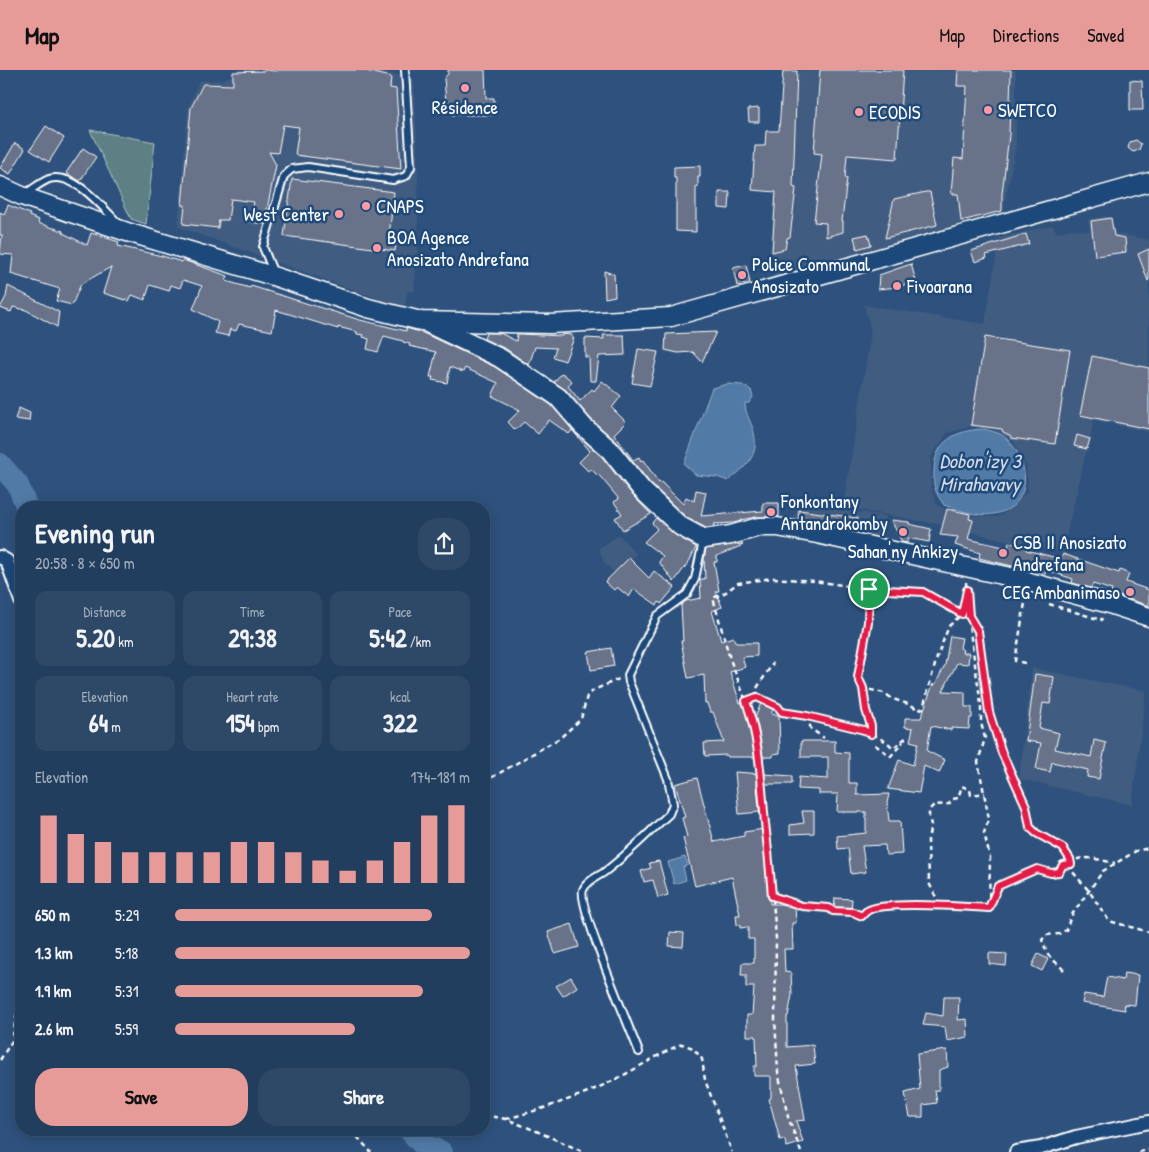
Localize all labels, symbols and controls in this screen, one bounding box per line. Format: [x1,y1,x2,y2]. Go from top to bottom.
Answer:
text: Map [25,19,59,51]
text: Map [940,23,965,48]
text: Directions [993,23,1059,48]
text: Saved [1087,23,1124,48]
marker: Résidence [459,82,471,94]
place label: Résidence [432,94,499,120]
place label: SWETCO [998,97,1057,123]
place label: ECODIS [869,99,921,125]
marker: SWETCO [982,104,994,116]
marker: ECODIS [853,106,865,118]
place label: CNAPS [376,193,424,219]
marker: CNAPS [360,200,372,212]
place label: West Center [244,201,330,227]
marker: West Center [333,208,345,220]
place label: BOA Agence Anosizato Andrefana [387,224,529,272]
marker: BOA Agence Anosizato Andrefana [371,242,383,254]
place label: Police Communal Anosizato [752,251,871,299]
marker: Police Communal Anosizato [736,269,748,281]
place label: Fivoarana [906,273,972,299]
marker: Fivoarana [891,280,903,292]
water label: Dobon'izy 3 Mirahavavy [939,447,1023,498]
place label: Fonkontany Antandrokomby [780,488,888,536]
marker: Fonkontany Antandrokomby [765,506,777,518]
text: Evening run [35,514,155,552]
button: share [418,518,470,570]
marker: Sahan'ny Ankizy [897,526,909,538]
place label: CSB II Anosizato Andrefana [1013,529,1127,577]
place label: Sahan'ny Ankizy [848,538,958,564]
marker: CSB II Anosizato Andrefana [997,547,1009,559]
text: 20:58 · 8 × 650 m [35,552,135,574]
pin [848,568,890,610]
icon: arrive [855,575,883,603]
place label: CEG Ambanimaso [1002,579,1120,605]
marker: CEG Ambanimaso [1124,586,1136,598]
text: Distance [83,602,126,621]
text: Time [240,602,265,621]
text: Pace [389,602,412,621]
text: 5.20 [76,621,115,655]
text: 29:38 [228,621,277,655]
text: 5:42 [369,621,407,655]
text: km [115,632,134,651]
text: /km [407,632,431,651]
text: Elevation [82,687,128,706]
text: Heart rate [226,687,279,706]
text: kcal [390,687,410,706]
text: 64 [89,706,108,740]
text: 154 [226,706,255,740]
text: 322 [383,706,417,740]
text: m [108,717,121,736]
text: bpm [255,717,279,736]
text: Elevation [35,766,88,788]
text: 174–181 m [410,766,470,788]
text: 650 m [35,904,70,926]
text: 5:29 [115,904,139,926]
text: 1.3 km [35,942,73,964]
text: 5:18 [115,942,138,964]
text: 1.9 km [35,980,71,1002]
text: 5:31 [115,980,138,1002]
text: 2.6 km [35,1018,74,1040]
text: 5:59 [115,1018,138,1040]
button: Save [35,1068,248,1126]
button: Share [258,1068,470,1126]

